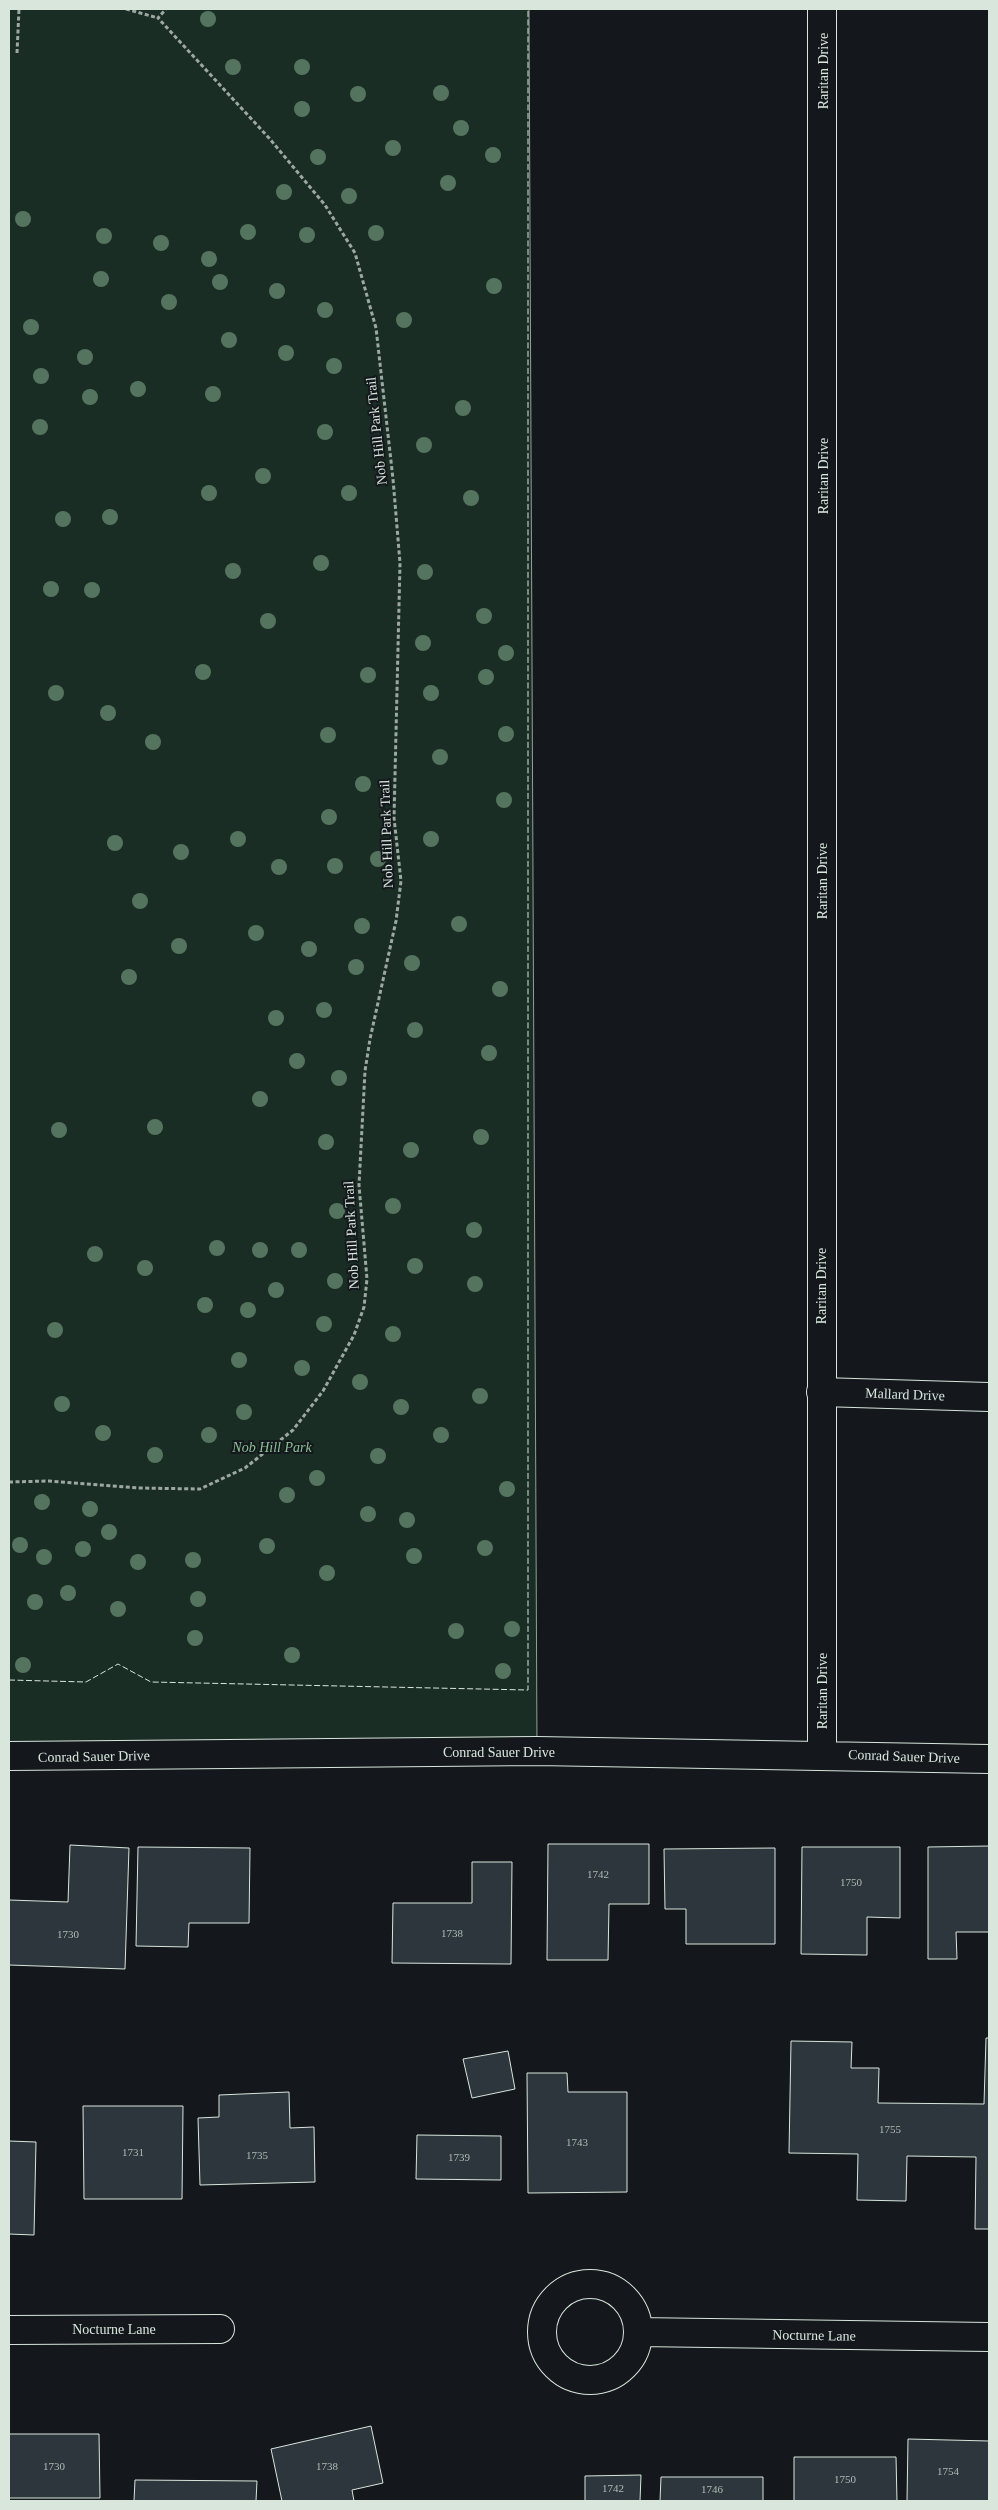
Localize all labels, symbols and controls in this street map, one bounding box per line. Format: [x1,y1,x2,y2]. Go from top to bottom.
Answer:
street label: Raritan Drive [816,33,831,109]
street label: Nob Hill Park Trail [363,376,390,486]
street label: Raritan Drive [816,438,831,514]
street label: Nob Hill Park Trail [377,779,396,888]
street label: Raritan Drive [815,843,830,919]
street label: Nob Hill Park Trail [341,1180,362,1290]
street label: Raritan Drive [814,1248,829,1324]
street label: Mallard Drive [865,1386,945,1403]
park label: Nob Hill Park [231,1440,312,1455]
street label: Raritan Drive [815,1653,830,1729]
street label: Conrad Sauer Drive [443,1745,555,1760]
street label: Conrad Sauer Drive [848,1747,960,1766]
street label: Conrad Sauer Drive [38,1748,150,1765]
house number: 1742 [587,1868,609,1880]
house number: 1750 [840,1876,863,1888]
house number: 1738 [441,1927,464,1939]
house number: 1730 [57,1928,80,1940]
house number: 1755 [879,2123,902,2135]
house number: 1743 [566,2136,589,2148]
house number: 1731 [122,2146,144,2158]
house number: 1735 [246,2149,269,2161]
house number: 1739 [448,2151,471,2163]
street label: Nocturne Lane [72,2322,156,2337]
street label: Nocturne Lane [772,2327,856,2344]
house number: 1730 [43,2460,66,2472]
house number: 1738 [316,2460,339,2472]
house number: 1754 [937,2465,960,2477]
house number: 1750 [834,2473,857,2485]
house number: 1742 [602,2482,624,2494]
house number: 1746 [701,2483,724,2495]

